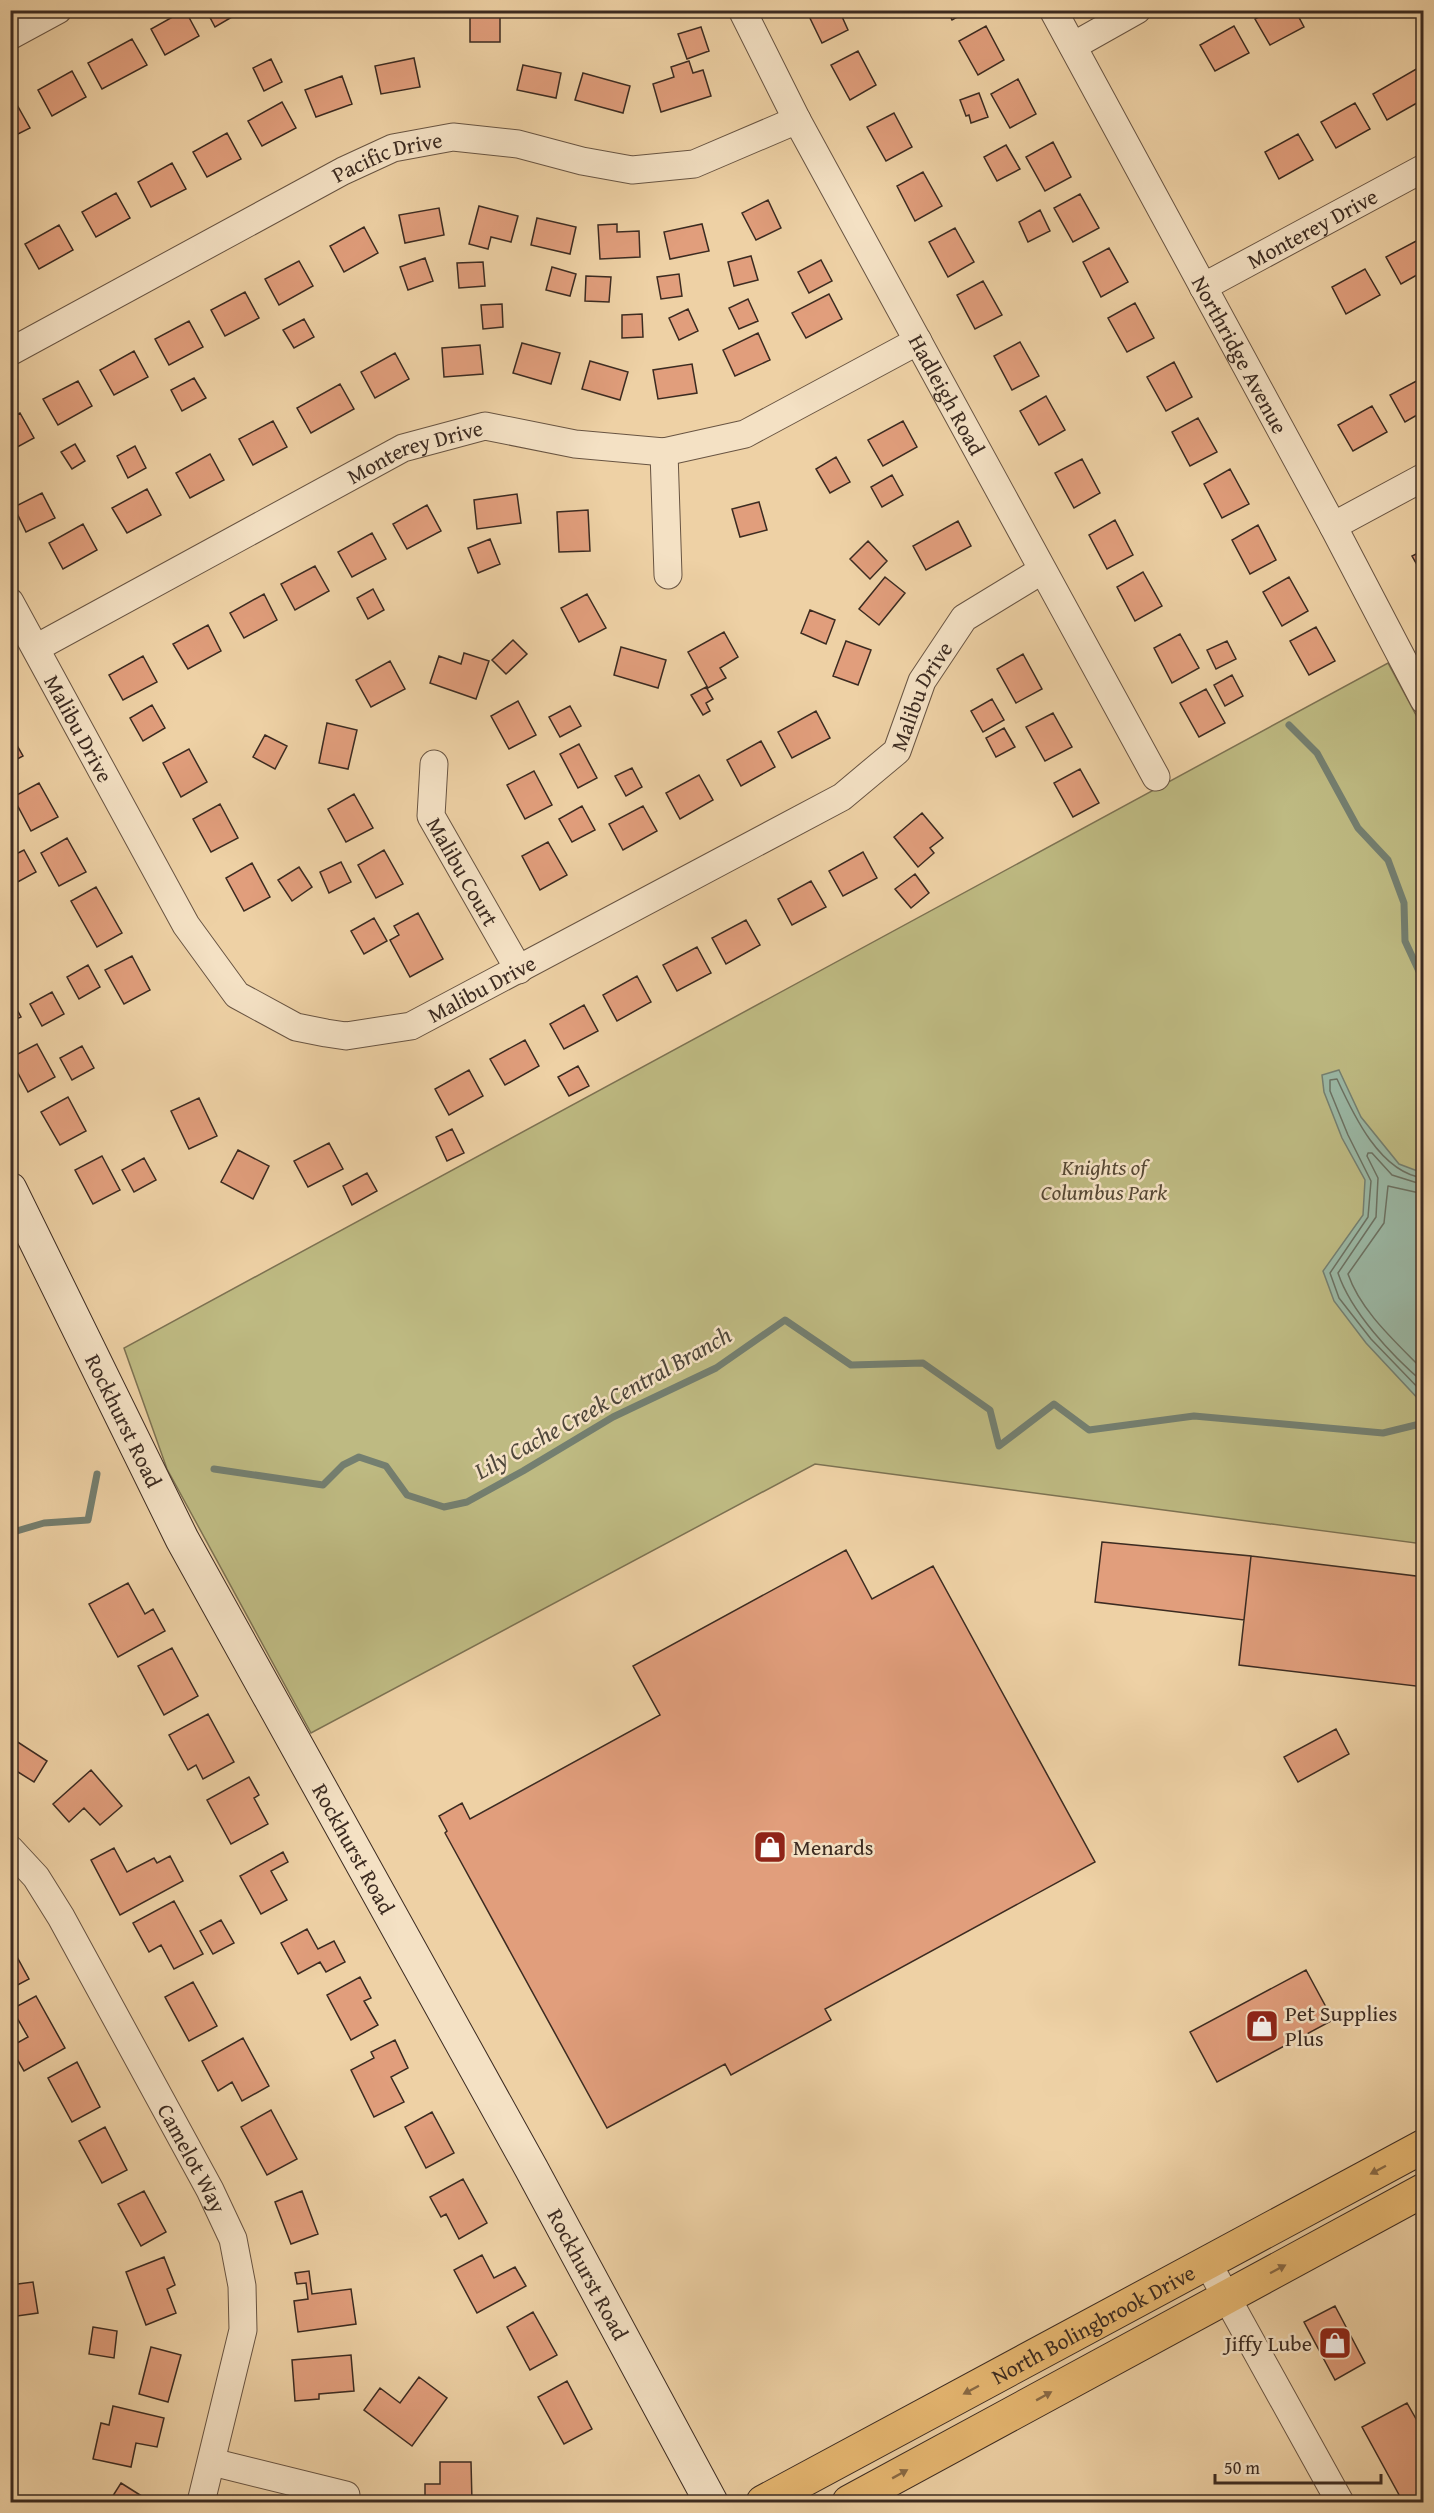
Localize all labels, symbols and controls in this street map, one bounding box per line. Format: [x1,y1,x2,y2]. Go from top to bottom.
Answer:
street label: Pacific Drive [326,123,445,190]
street label: Monterey Drive [1241,180,1383,276]
street label: Northridge Avenue [1184,270,1296,439]
street label: Hadleigh Road [901,328,993,461]
street label: Monterey Drive [341,411,486,492]
street label: Malibu Drive [882,635,960,756]
street label: Malibu Drive [37,669,121,788]
street label: Malibu Court [419,811,507,932]
street label: Malibu Drive [422,947,541,1030]
park label: Knights of Columbus Park [1041,1151,1168,1208]
water label: Lily Cache Creek Central Branch [467,1317,738,1488]
street label: Rockhurst Road [77,1348,170,1493]
street label: Rockhurst Road [305,1777,403,1920]
shop icon: Menards [752,1829,788,1865]
place label: Menards [793,1831,873,1863]
place label: Pet Supplies Plus [1285,1997,1398,2054]
shop icon: Pet Supplies Plus [1244,2008,1280,2044]
street label: Camelot Way [150,2098,235,2218]
one-way arrow [1370,2165,1387,2175]
street label: Rockhurst Road [540,2203,637,2346]
street label: North Bolingbrook Drive [986,2256,1201,2392]
one-way arrow [1269,2264,1286,2274]
shop icon: Jiffy Lube [1317,2325,1353,2361]
place label: Jiffy Lube [1222,2327,1312,2359]
one-way arrow [962,2385,979,2395]
one-way arrow [1036,2391,1053,2401]
scale bar [1215,2447,1382,2485]
text: 50 m [1224,2454,1260,2481]
one-way arrow [892,2470,909,2480]

